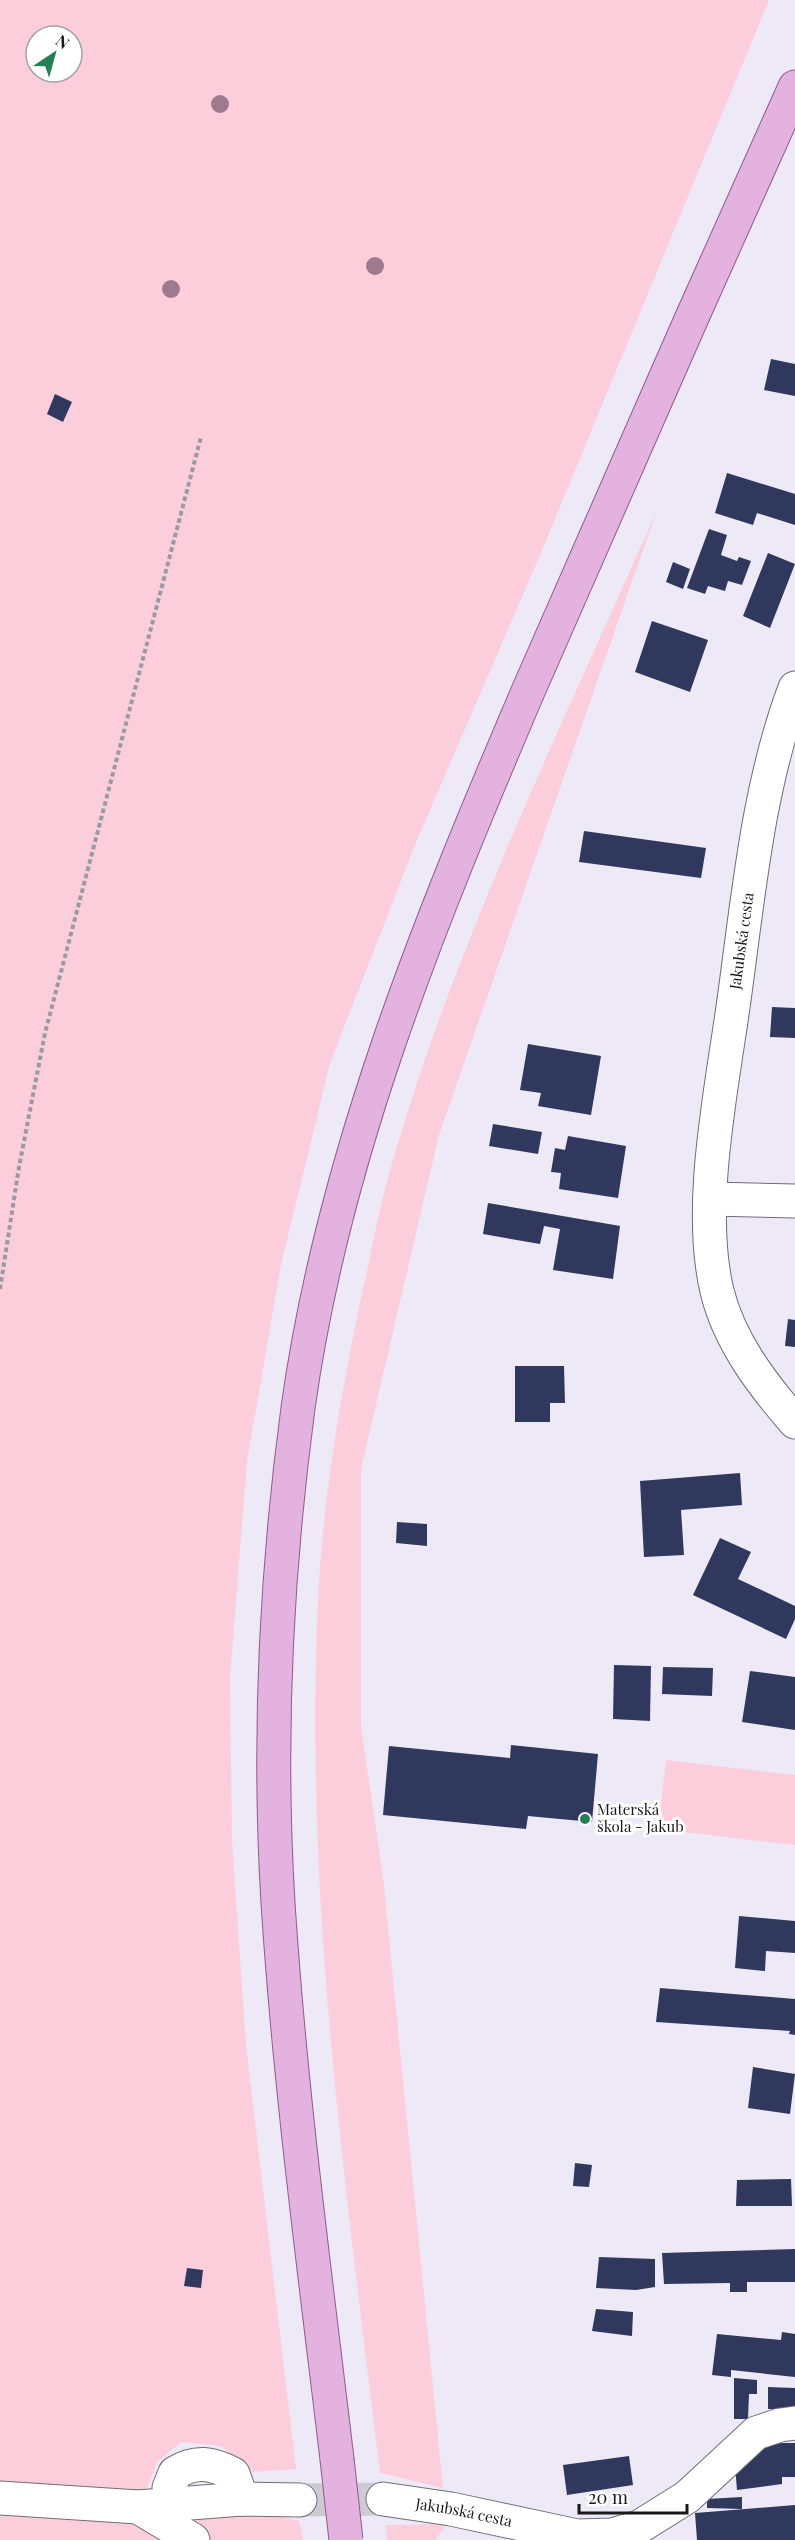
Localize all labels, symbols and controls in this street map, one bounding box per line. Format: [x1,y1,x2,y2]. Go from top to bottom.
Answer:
north arrow [24,24,84,84]
text: N [52,30,74,54]
street label: Jakubská cesta [724,891,758,992]
place label: Materská škola - Jakub [597,1799,684,1836]
marker: Materská škola - Jakub [578,1812,592,1826]
scale bar [579,2477,687,2515]
text: 20 m [588,2485,628,2509]
street label: Jakubská cesta [413,2493,515,2531]

